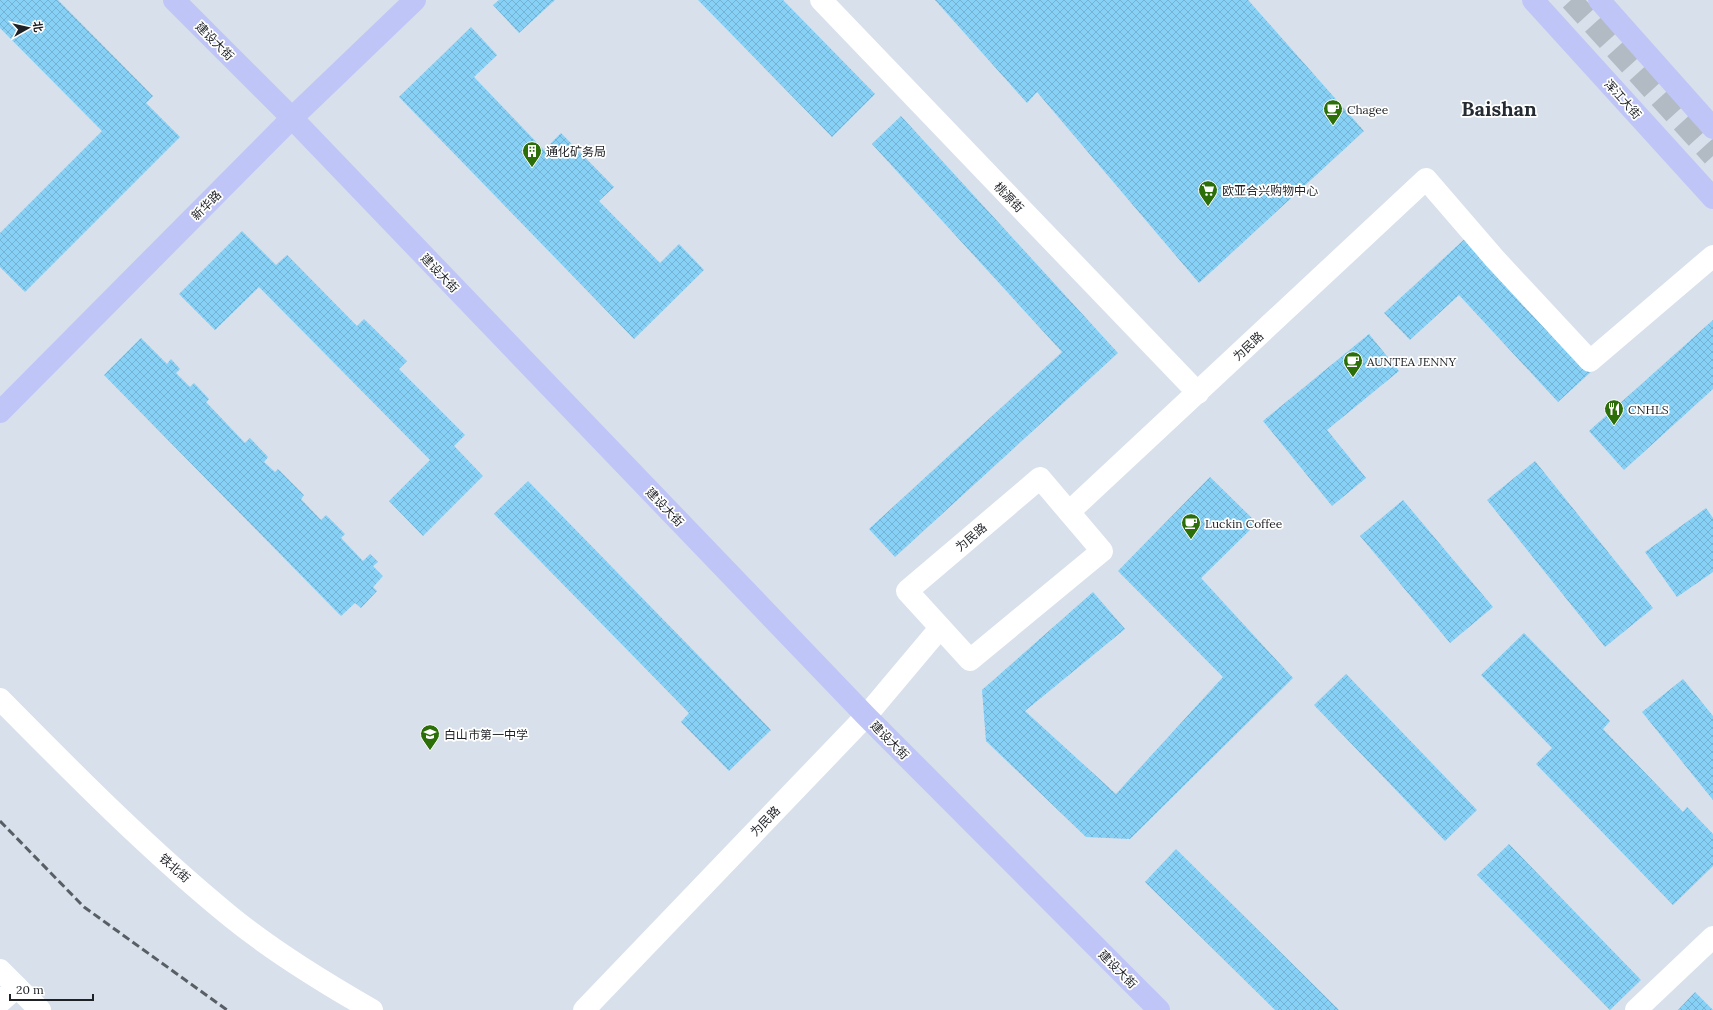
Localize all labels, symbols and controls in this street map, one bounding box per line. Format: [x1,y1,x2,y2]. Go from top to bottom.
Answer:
north arrow [8,8,48,48]
street label: 建设大街 [193,19,237,63]
text: 北 [30,20,46,33]
street label: 浑江大街 [1601,76,1645,122]
district label: Baishan [1461,96,1537,121]
cafe icon: Chagee [1322,98,1344,126]
place label: Chagee [1347,102,1389,117]
building icon: 通化矿务局 [521,140,543,168]
place label: 通化矿务局 [546,144,606,159]
street label: 桃源街 [991,179,1027,215]
supermarket icon: 欧亚合兴购物中心 [1197,179,1219,207]
place label: 欧亚合兴购物中心 [1222,183,1318,198]
street label: 新华路 [188,187,224,223]
street label: 建设大街 [418,251,462,295]
street label: 为民路 [1230,328,1266,364]
cafe icon: AUNTEA JENNY [1342,350,1364,378]
place label: AUNTEA JENNY [1366,354,1456,369]
restaurant icon: CNHLS [1603,398,1625,426]
place label: CNHLS [1628,402,1669,417]
street label: 建设大街 [643,485,687,529]
cafe icon: Luckin Coffee [1180,512,1202,540]
place label: Luckin Coffee [1205,516,1283,531]
street label: 为民路 [952,520,990,554]
street label: 建设大街 [868,718,912,762]
school or university icon: 白山市第一中学 [419,723,441,751]
place label: 白山市第一中学 [444,727,528,742]
street label: 为民路 [747,803,783,839]
street label: 铁北街 [156,851,194,885]
street label: 建设大街 [1096,947,1140,991]
scale bar [10,976,93,1002]
text: 20 m [16,982,44,997]

